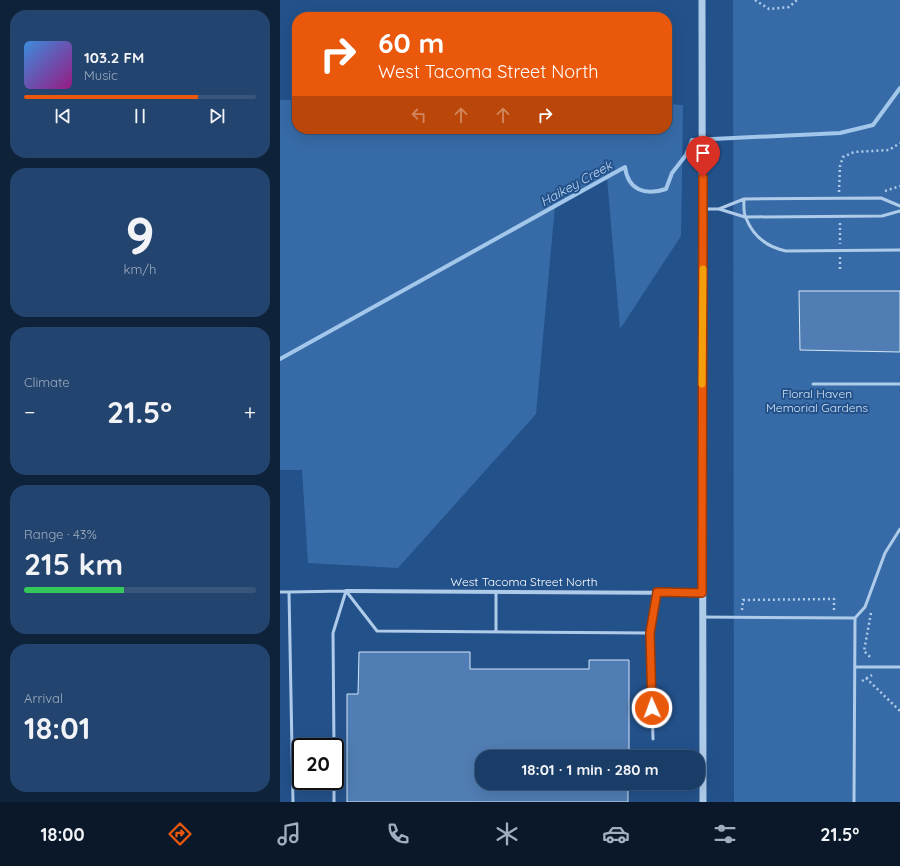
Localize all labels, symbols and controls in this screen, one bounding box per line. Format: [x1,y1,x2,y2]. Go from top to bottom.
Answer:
text: 60 m [378,25,444,60]
icon: right [312,28,364,80]
text: 103.2 FM [84,48,144,67]
text: West Tacoma Street North [378,60,599,83]
text: Music [84,67,118,83]
icon: left [408,104,430,126]
icon: ahead [450,104,472,126]
icon: ahead [492,104,514,126]
icon: right [534,104,556,126]
icon: previous [52,105,74,127]
icon: pause [129,105,151,127]
icon: next [206,105,228,127]
pin [686,136,720,177]
icon: arrive [692,142,714,164]
water label: Haikey Creek [537,156,616,209]
text: 9 [125,202,155,267]
text: km/h [124,261,156,277]
text: Climate [24,374,70,390]
park label: Floral Haven Memorial Gardens [766,386,868,415]
text: 21.5° [107,393,172,431]
text: − [24,398,35,426]
text: + [244,398,256,426]
text: Range · 43% [24,526,97,542]
text: 215 km [24,545,123,583]
street label: West Tacoma Street North [450,574,598,589]
position arrow [631,687,673,729]
text: Arrival [24,690,63,706]
text: 18:01 [24,709,90,747]
speed limit sign: 20 [292,738,344,790]
text: 18:01 · 1 min · 280 m [522,760,659,779]
icon: directions [166,820,194,848]
icon: music [275,820,303,848]
icon: phone [384,820,412,848]
icon: climate [493,820,521,848]
icon: car [602,820,630,848]
icon: filters [711,820,739,848]
text: 18:00 [41,823,84,846]
text: 21.5° [820,823,859,846]

